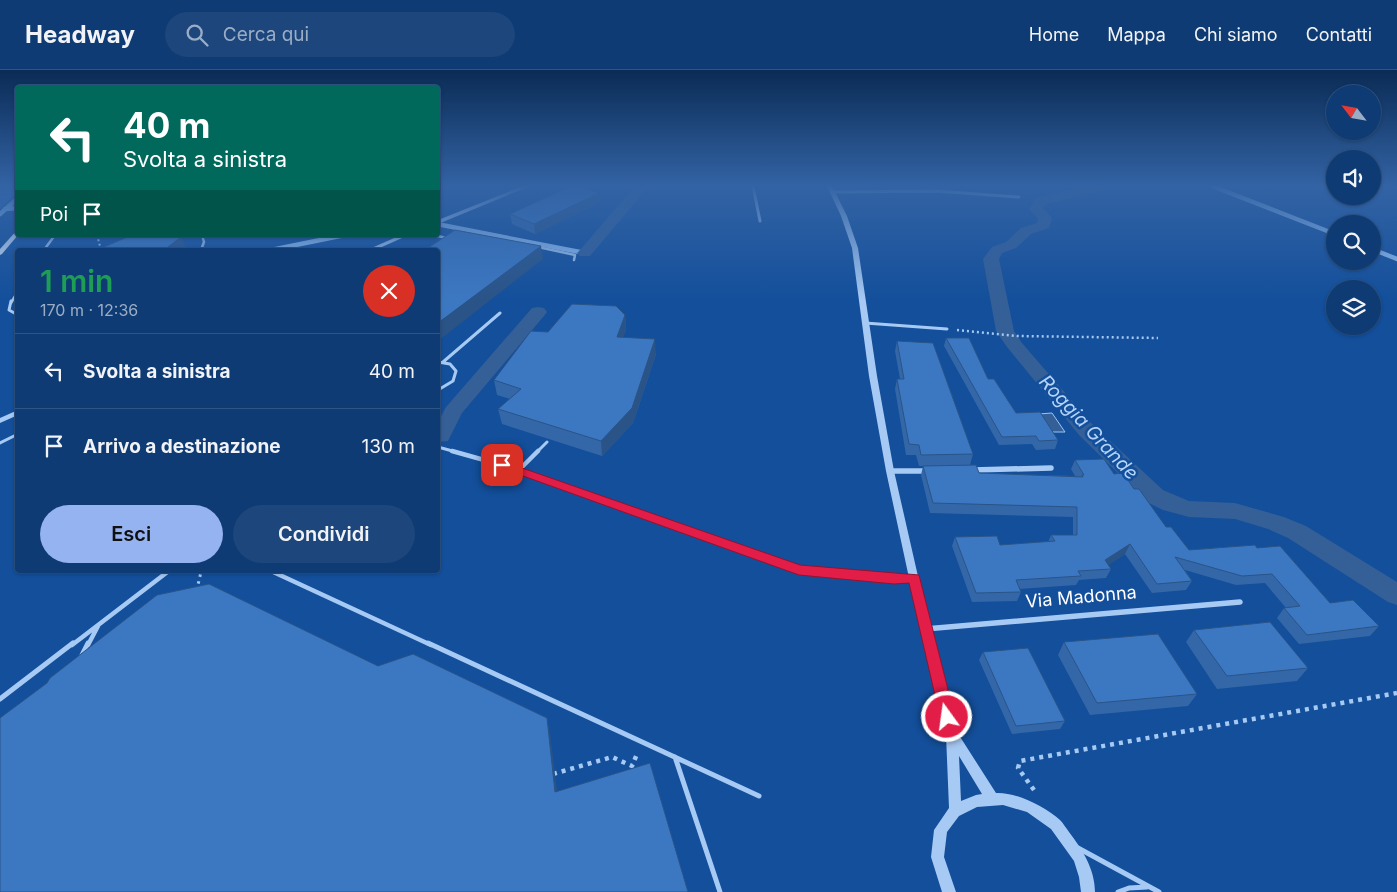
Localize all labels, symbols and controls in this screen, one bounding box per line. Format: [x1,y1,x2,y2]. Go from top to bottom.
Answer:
search box [165,12,515,57]
text: Headway [25,20,135,49]
icon: search [183,21,211,49]
text: Cerca qui [223,23,309,46]
text: Home [1029,24,1079,45]
text: Mappa [1107,24,1166,45]
text: Chi siamo [1194,24,1278,45]
text: Contatti [1306,24,1372,45]
north arrow [1326,85,1381,140]
map controls [1326,85,1381,335]
text: 40 m [123,104,211,146]
icon: left [40,105,105,170]
text: Svolta a sinistra [123,146,287,172]
button: sound [1326,150,1381,205]
icon: arrive [78,200,106,228]
text: Poi [40,203,68,226]
button: search [1326,215,1381,270]
text: 1 min [40,263,113,299]
button: close [363,265,415,317]
button: layers [1326,280,1381,335]
text: 170 m · 12:36 [40,300,138,320]
icon: left [40,357,68,385]
text: Svolta a sinistra [83,360,231,383]
text: 40 m [369,360,415,383]
water label: Roggia Grande [1034,370,1143,484]
icon: arrive [40,432,68,460]
text: Arrivo a destinazione [83,435,281,458]
text: 130 m [362,435,415,458]
pin [481,444,523,486]
icon: arrive [488,451,516,479]
button: Esci [40,505,223,563]
button: Condividi [233,505,415,563]
street label: Via Madonna [1024,581,1137,612]
position arrow [920,690,972,742]

